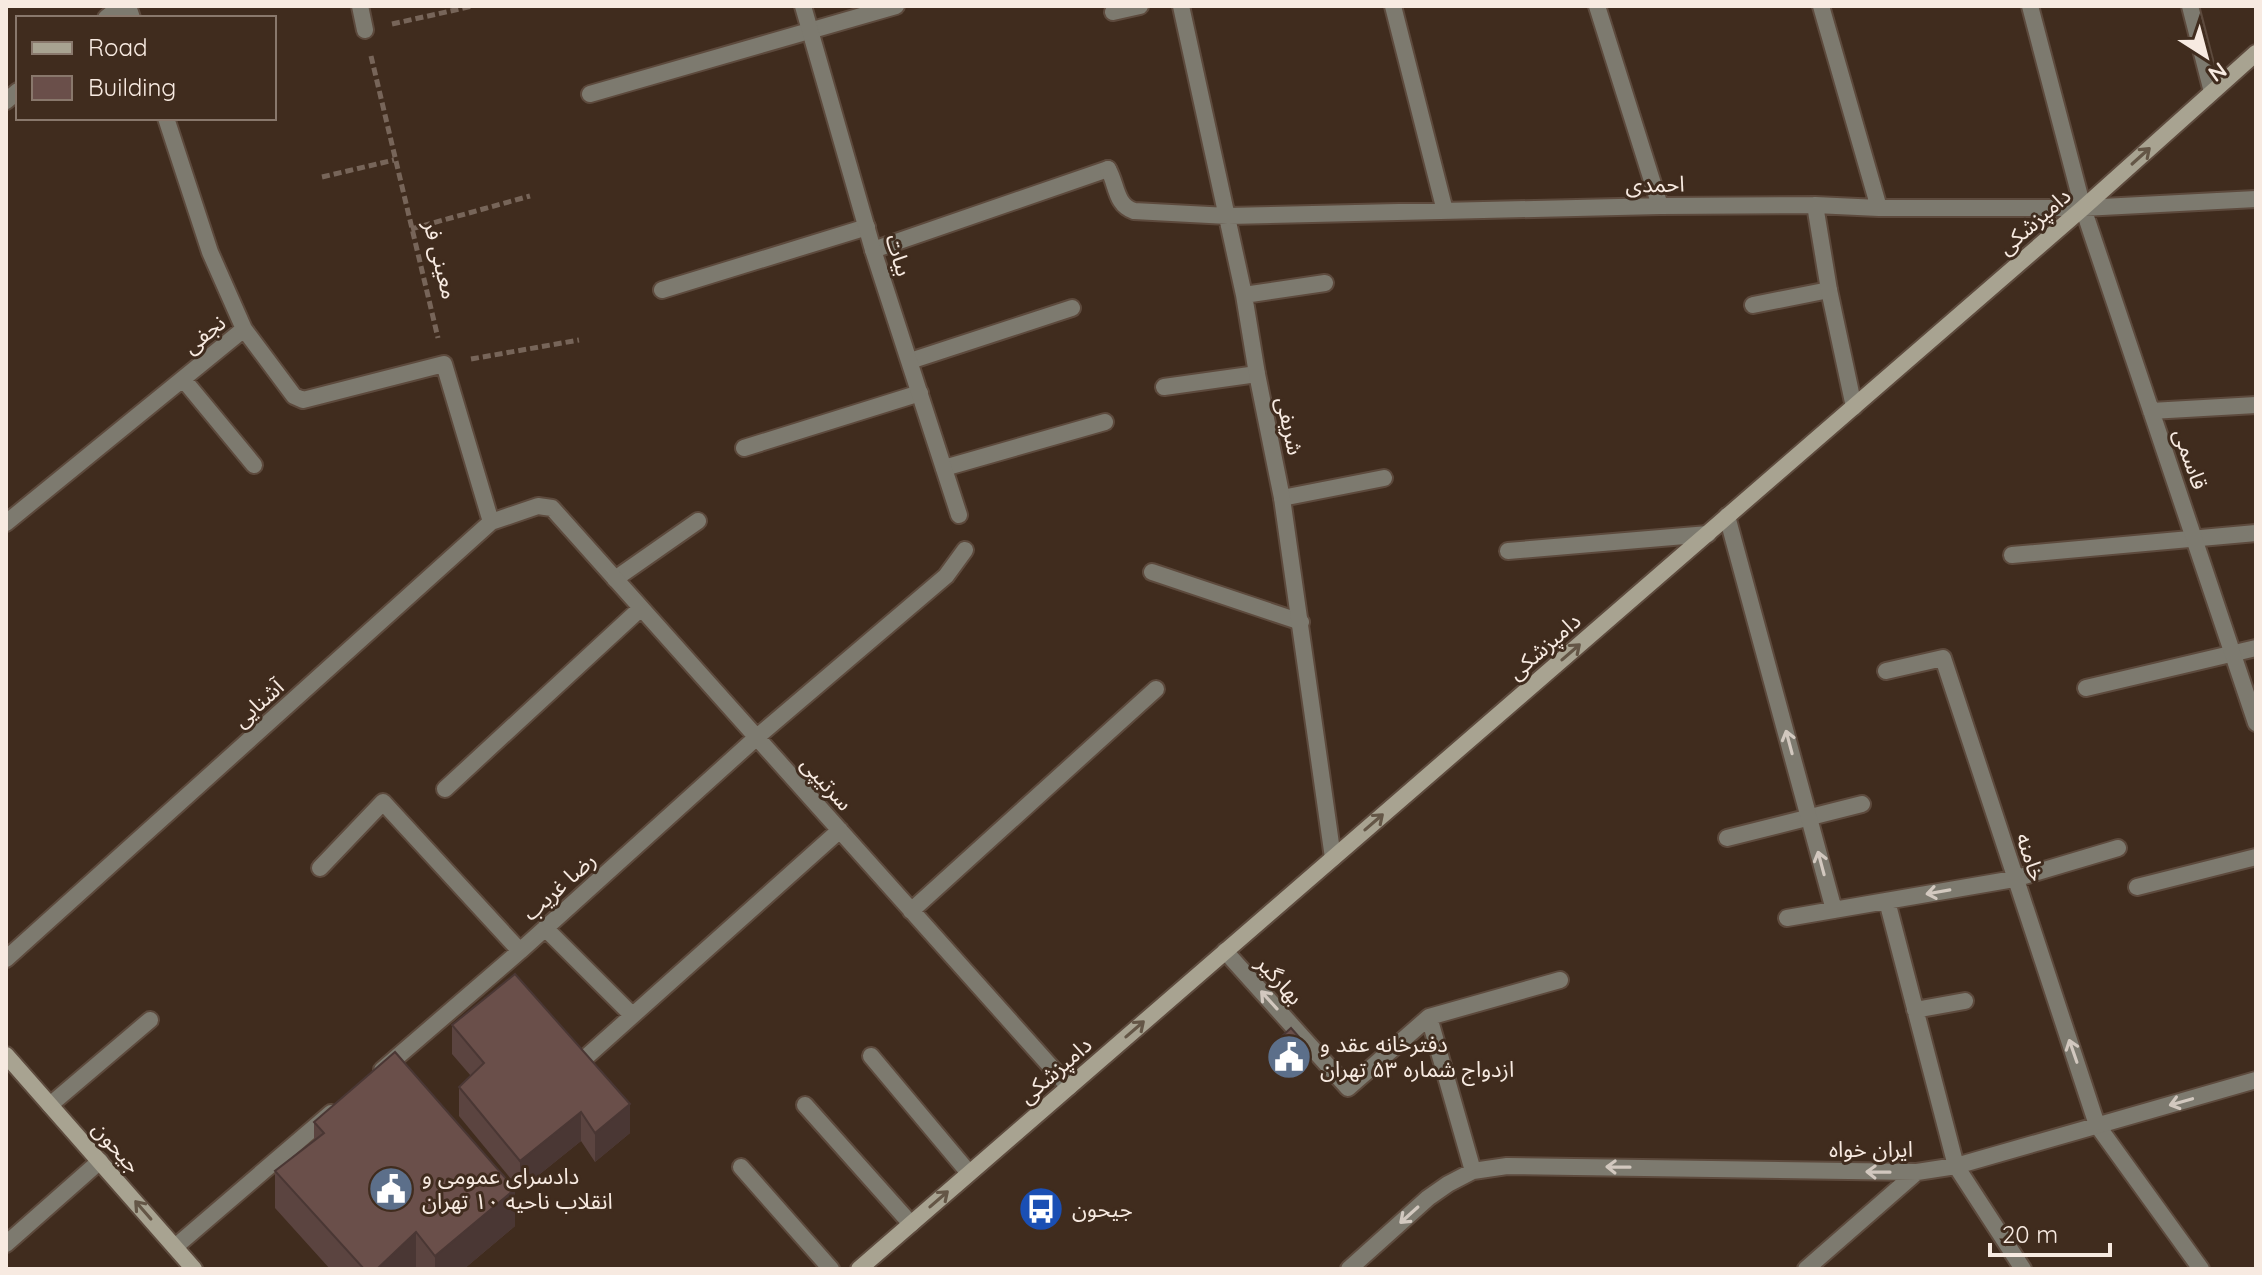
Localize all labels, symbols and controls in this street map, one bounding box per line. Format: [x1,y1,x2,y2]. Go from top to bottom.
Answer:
legend [16,16,276,120]
north arrow [2166,16,2246,96]
text: Road [88,32,148,62]
text: N [2203,56,2233,88]
text: Building [88,72,176,102]
one-way arrow [2131,146,2151,165]
street label: احمدی [1625,169,1685,199]
street label: دامپزشکی [1992,182,2077,261]
street label: معینی فر [418,217,464,302]
street label: بیات [879,231,919,279]
street label: نجفی [177,308,231,360]
street label: شریفی [1270,394,1310,458]
street label: قاسمی [2168,425,2214,493]
street label: دامپزشکی [1502,607,1587,686]
one-way arrow [1560,643,1580,661]
street label: آشنایی [227,672,291,733]
one-way arrow [1780,729,1795,755]
street label: سرتیپی [794,750,859,817]
one-way arrow [1363,813,1384,831]
street label: خامنه [2010,829,2052,885]
street label: رضا غریب [516,846,602,926]
one-way arrow [1813,851,1828,877]
one-way arrow [1925,885,1951,900]
street label: بهارگیر [1250,949,1309,1010]
one-way arrow [1261,991,1279,1011]
one-way arrow [1125,1020,1145,1038]
place label: دفترخانه عقد و ازدواج شماره ۵۳ تهران [1320,1030,1514,1086]
street label: دامپزشکی [1013,1031,1098,1110]
public building icon: دفترخانه عقد و ازدواج شماره ۵۳ تهران [1265,1033,1313,1081]
one-way arrow [2064,1039,2079,1064]
one-way arrow [2168,1095,2194,1110]
street label: جیحون [87,1115,147,1179]
street label: ایران خواه [1829,1135,1913,1163]
one-way arrow [1605,1160,1632,1175]
place label: دادسرای عمومی و انقلاب ناحیه ۱۰ تهران [422,1162,613,1215]
one-way arrow [1865,1164,1892,1179]
public building icon: دادسرای عمومی و انقلاب ناحیه ۱۰ تهران [367,1165,415,1213]
bus stop icon: جیحون [1017,1185,1065,1233]
one-way arrow [928,1191,948,1209]
place label: جیحون [1072,1195,1133,1223]
one-way arrow [134,1201,152,1221]
one-way arrow [1400,1205,1420,1223]
scale bar [1990,1207,2110,1257]
text: 20 m [2002,1219,2058,1249]

